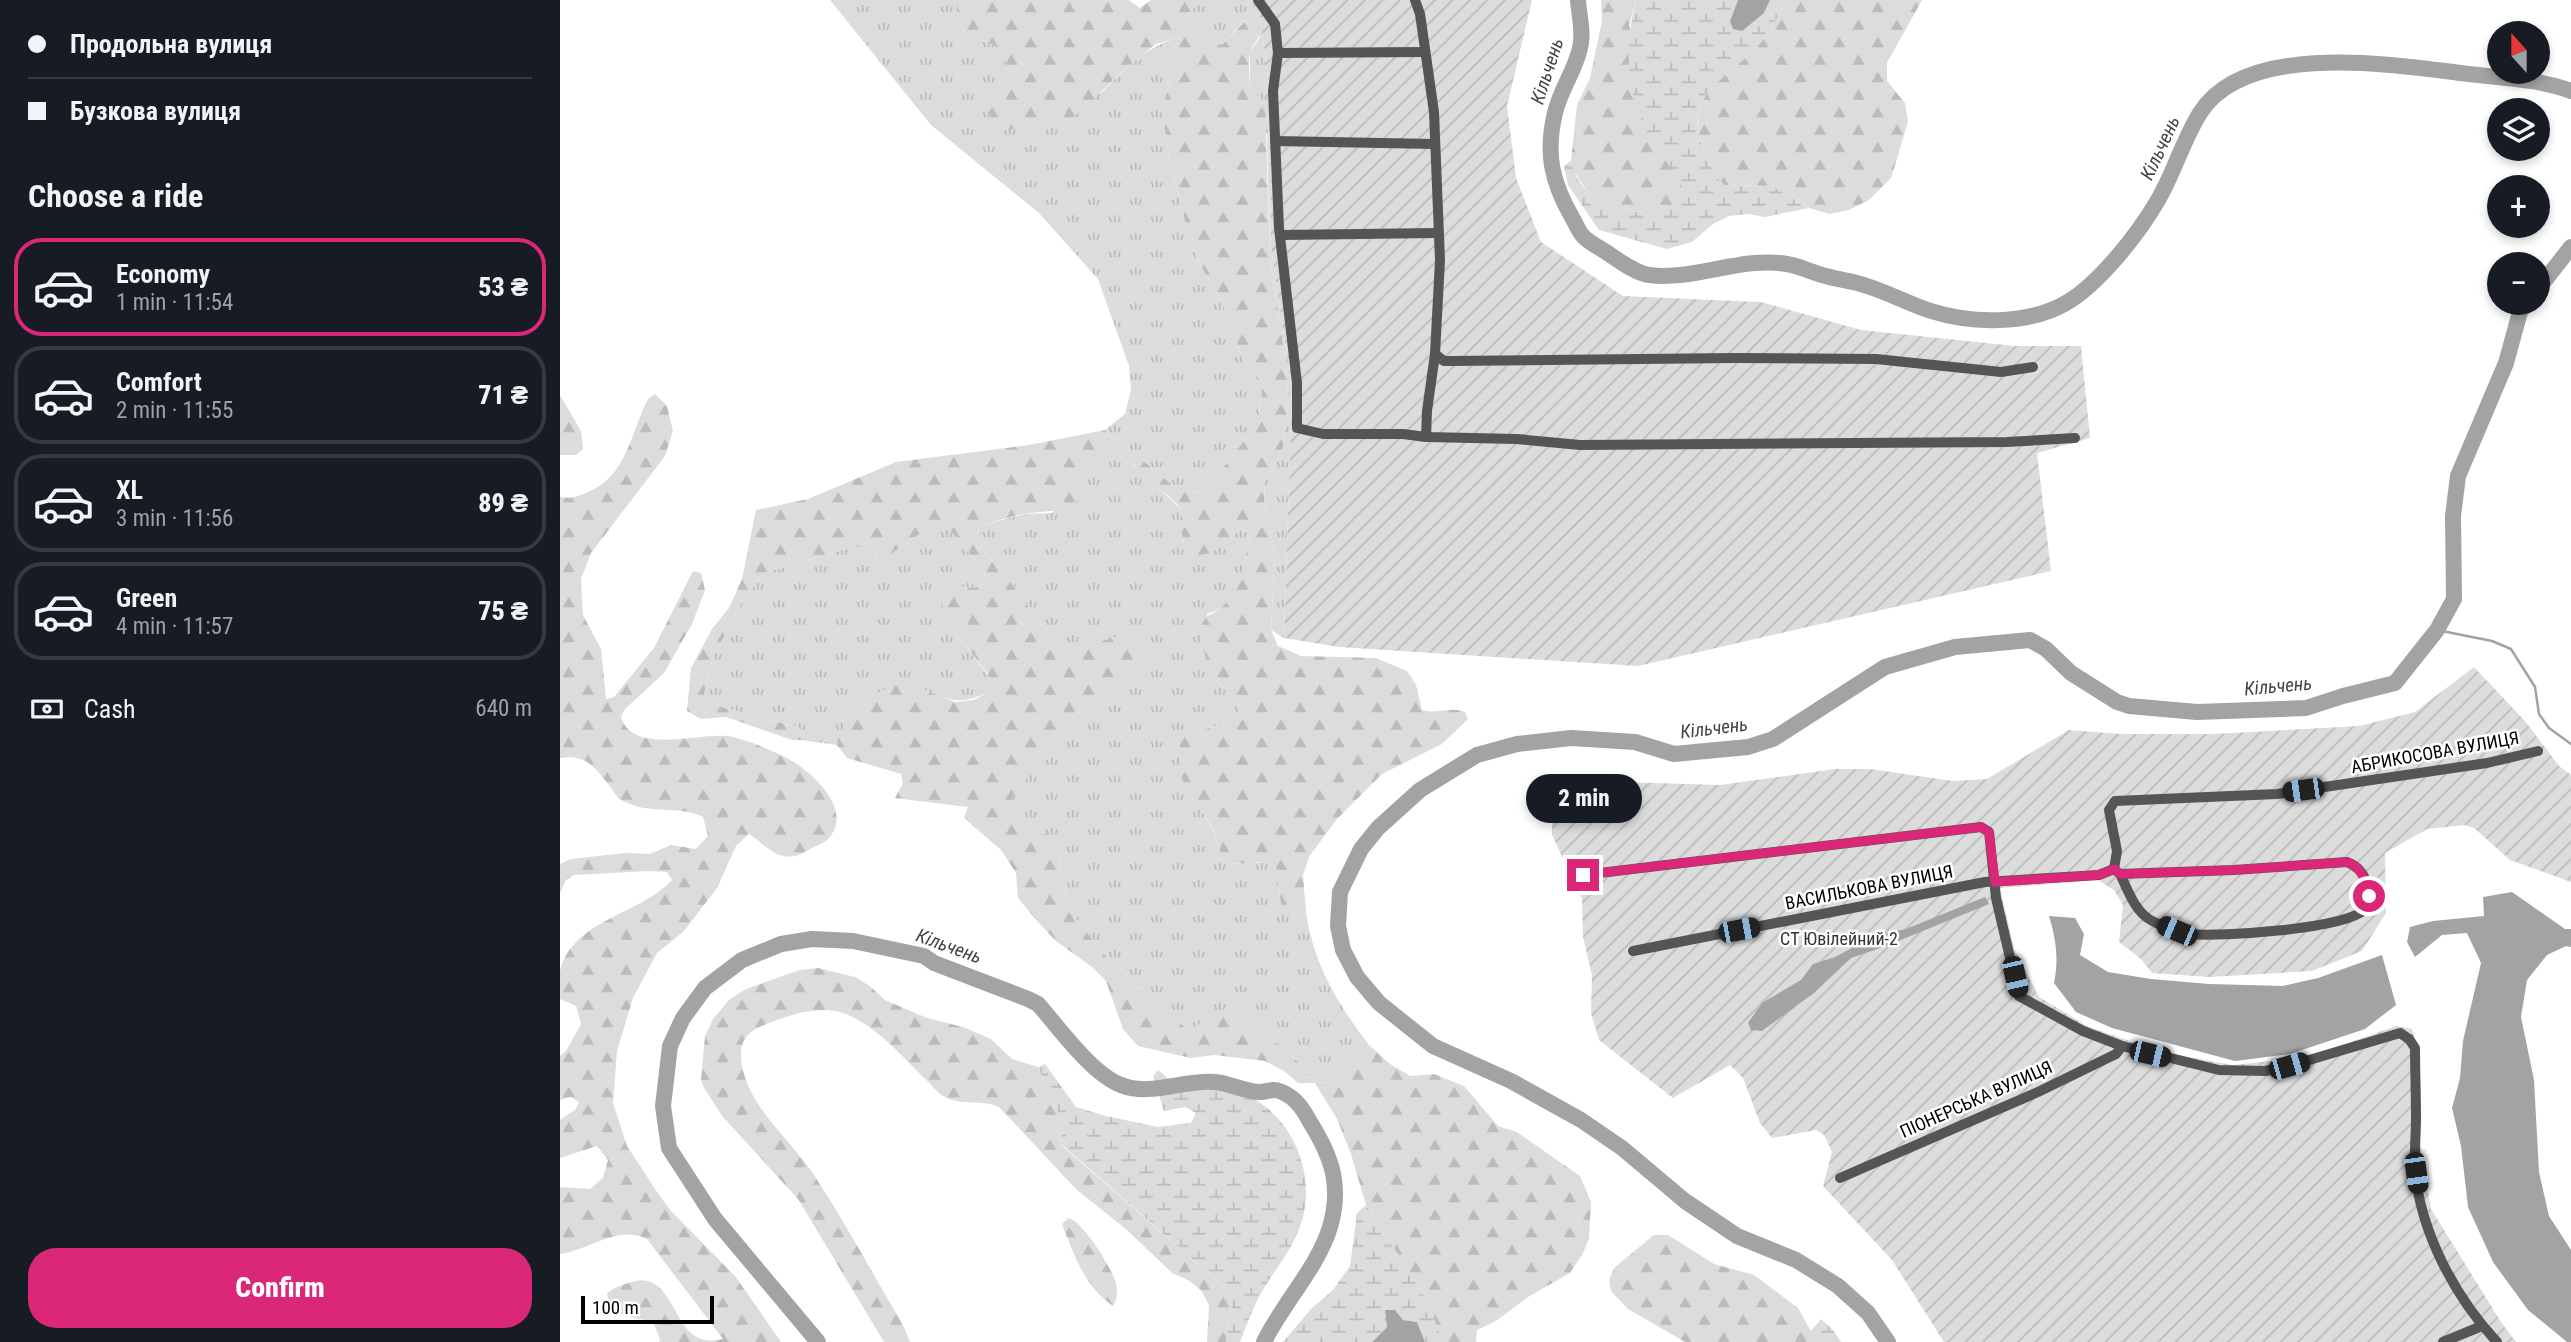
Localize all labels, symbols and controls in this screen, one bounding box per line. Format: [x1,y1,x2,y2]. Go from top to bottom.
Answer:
north arrow [2487,21,2550,84]
map controls [2487,21,2550,315]
text: Продольна вулиця [70,29,272,59]
water label: Кільчень [1526,35,1568,107]
text: Бузкова вулиця [70,96,241,126]
button: layers [2487,98,2550,161]
water label: Кільчень [2135,112,2185,184]
button: + [2487,175,2550,238]
text: Choose a ride [28,177,203,215]
button: − [2487,252,2550,315]
icon: car [32,256,95,319]
text: Economy [116,259,210,289]
text: 53 ₴ [478,272,528,302]
text: 1 min · 11:54 [116,289,233,316]
icon: car [32,364,95,427]
text: Comfort [116,367,202,397]
text: 71 ₴ [478,380,528,410]
text: 2 min · 11:55 [116,397,233,424]
icon: car [32,472,95,535]
text: XL [116,475,143,505]
text: 89 ₴ [478,488,528,518]
text: 3 min · 11:56 [116,505,233,532]
icon: car [32,580,95,643]
text: Green [116,583,177,613]
text: 75 ₴ [478,596,528,626]
text: 4 min · 11:57 [116,613,233,640]
water label: Кільчень [2243,672,2313,700]
icon: cash [28,690,66,728]
text: Cash [84,694,136,724]
text: 640 m [475,695,532,722]
water label: Кільчень [1679,712,1749,744]
street label: АБРИКОСОВА ВУЛИЦЯ [2349,727,2521,777]
callout: 2 min [1525,774,1641,822]
car [2281,777,2326,803]
text: 2 min [1558,785,1610,812]
route end [1567,859,1599,891]
street label: ВАСИЛЬКОВА ВУЛИЦЯ [1783,860,1955,914]
route start [2353,880,2385,912]
car [2154,913,2201,949]
car [1717,916,1762,944]
water label: Кільчень [913,924,985,968]
park label: СT Ювілейний-2 [1780,928,1898,949]
car [2001,954,2030,1000]
car [2128,1039,2173,1069]
car [2266,1050,2313,1082]
street label: ПІОНЕРСЬКА ВУЛИЦЯ [1897,1056,2055,1142]
car [2403,1151,2430,1195]
button: Confirm [28,1248,532,1328]
scale bar [581,1293,714,1325]
text: 100 m [592,1296,639,1319]

